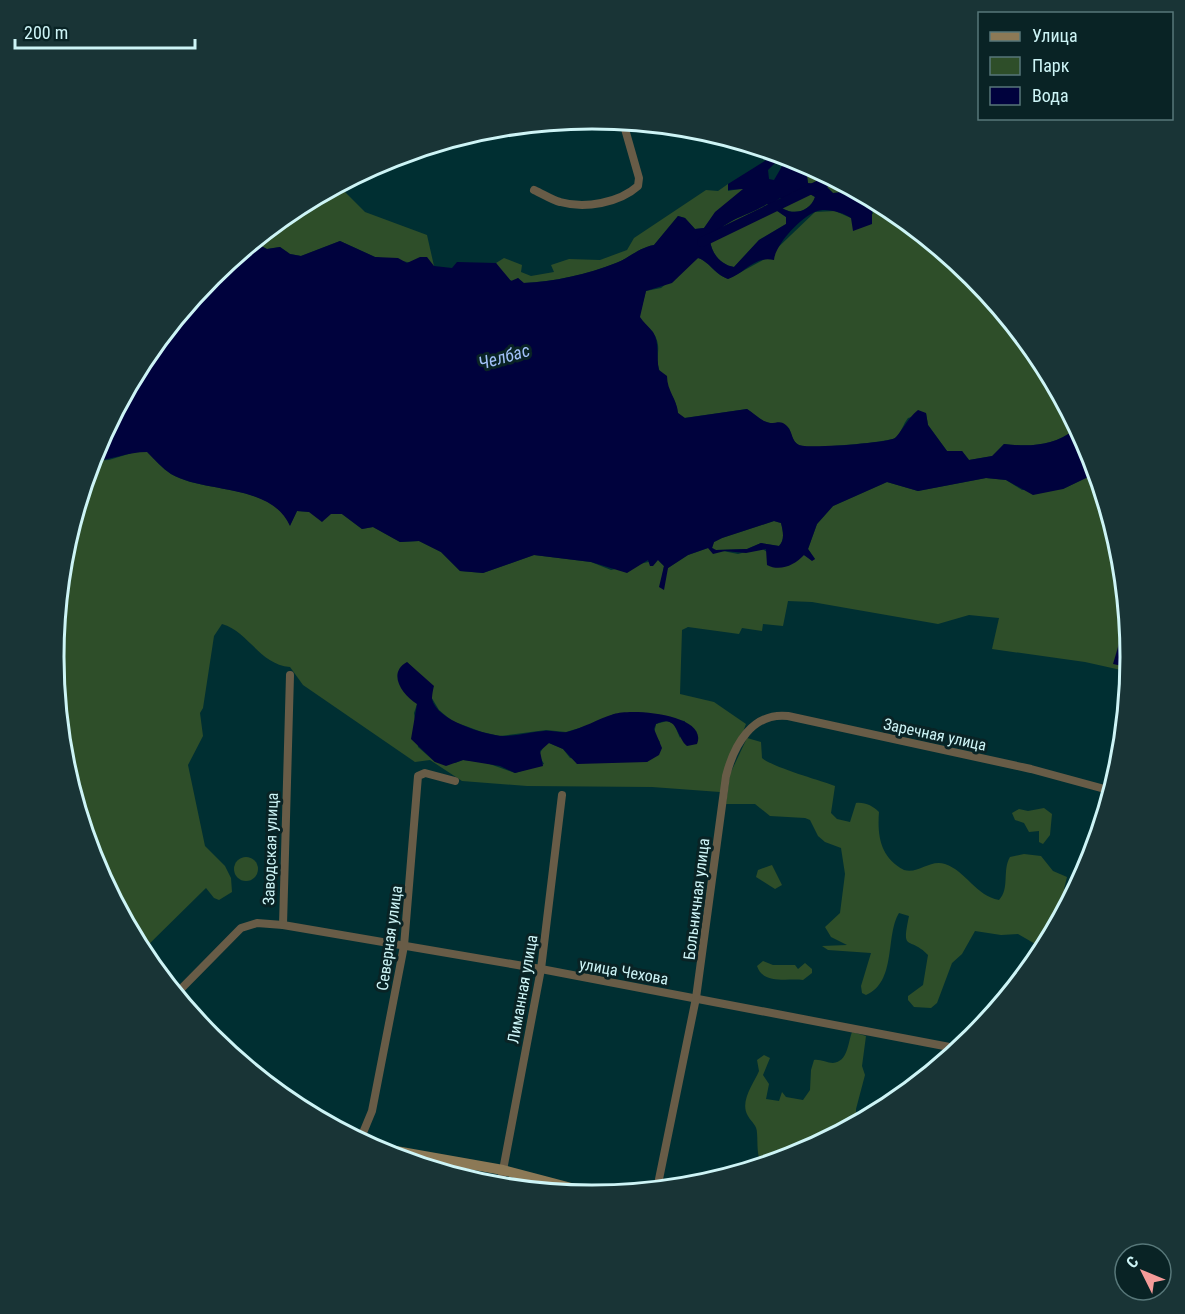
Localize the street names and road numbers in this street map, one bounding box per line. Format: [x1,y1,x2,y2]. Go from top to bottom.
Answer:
street label: Заречная улица [882,714,988,755]
street label: Заводская улица [259,792,282,906]
street label: Больничная улица [680,837,713,961]
street label: Северная улица [373,884,406,992]
street label: Лиманная улица [504,933,541,1045]
street label: улица Чехова [578,954,670,989]

